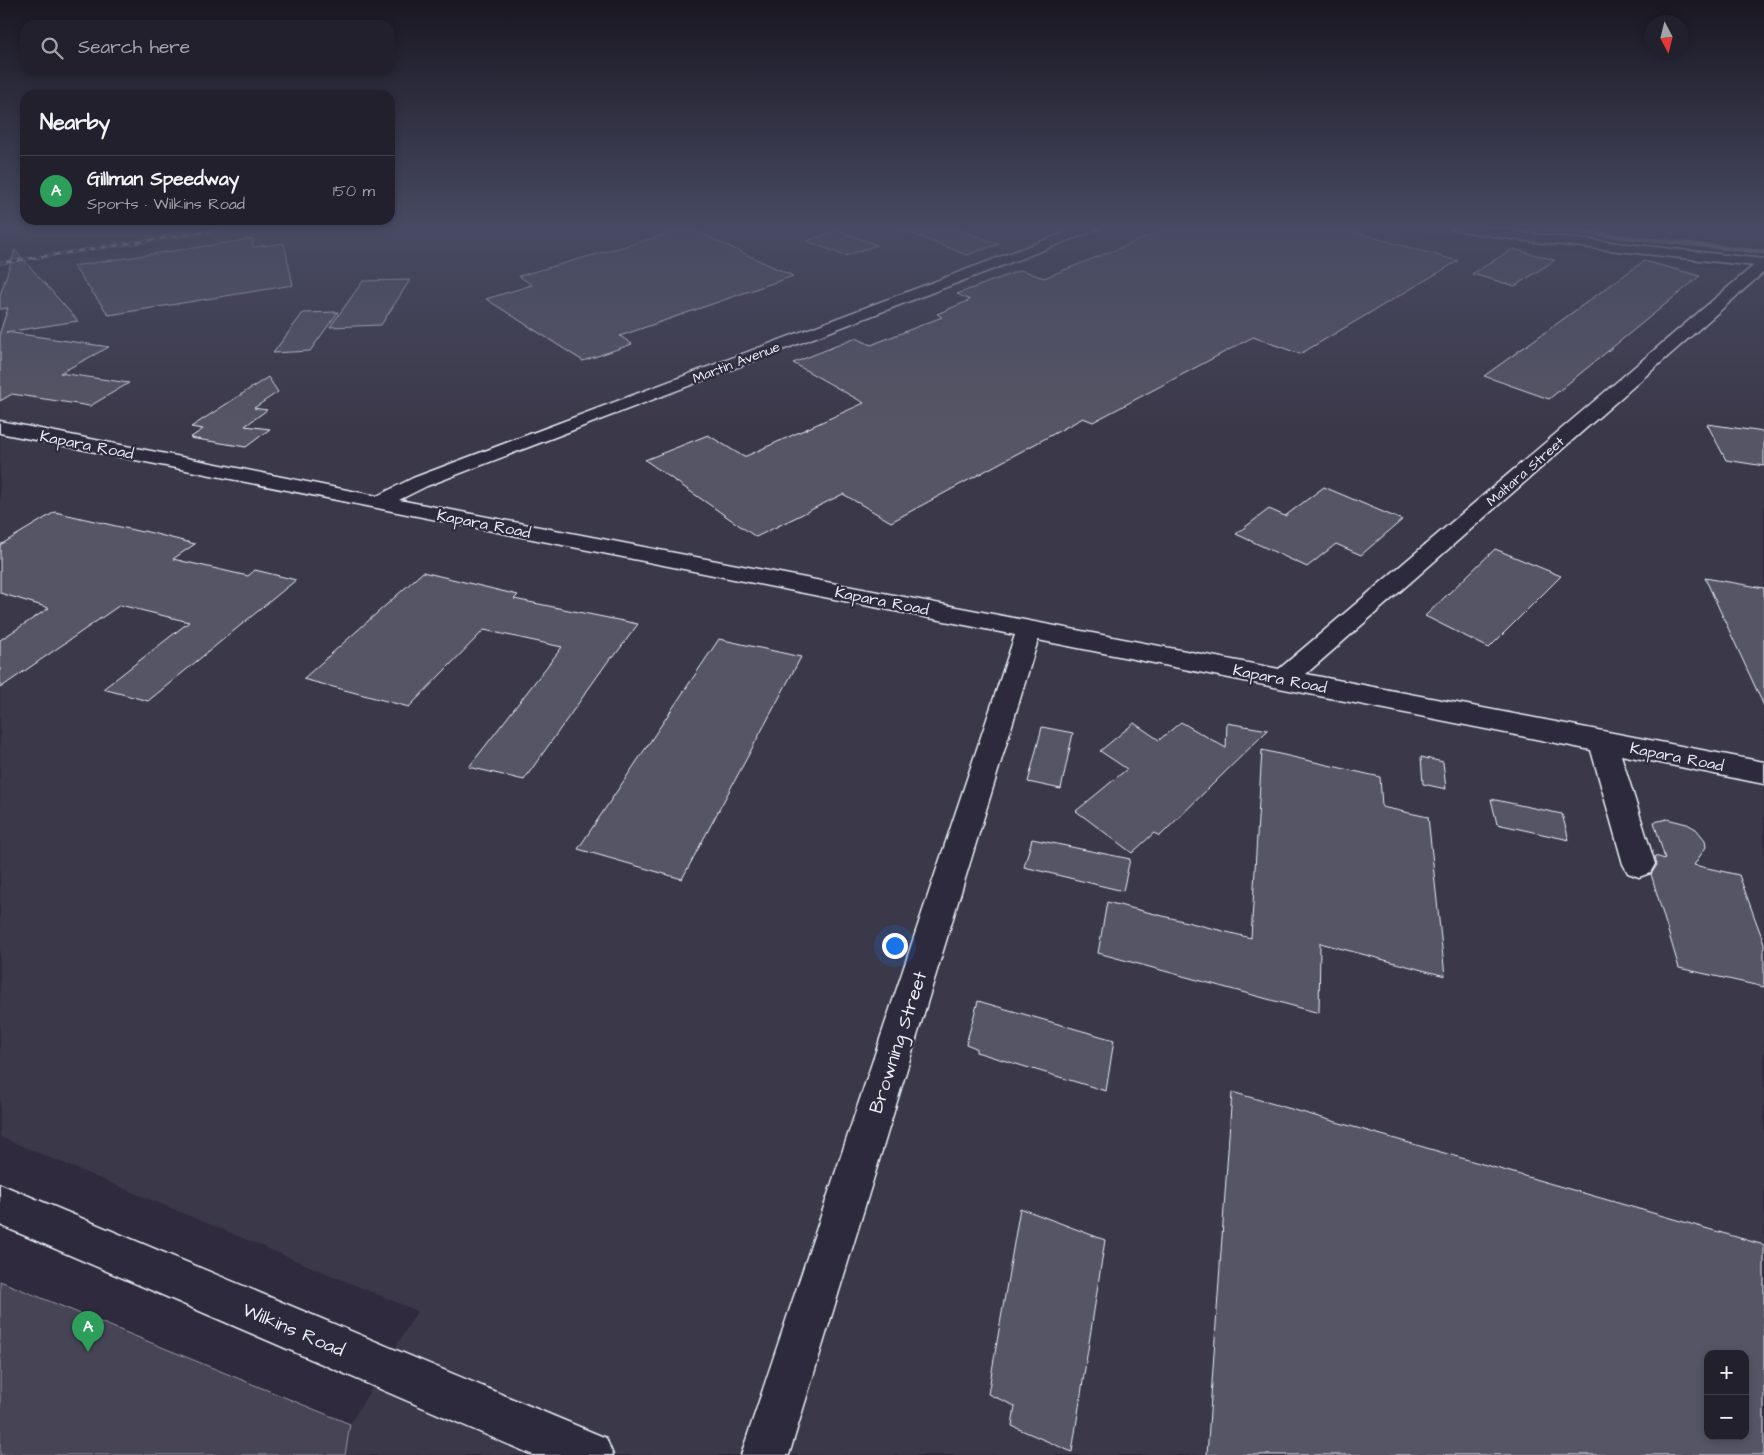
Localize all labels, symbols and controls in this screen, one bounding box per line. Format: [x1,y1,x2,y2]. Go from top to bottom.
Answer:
north arrow [1644,15,1689,60]
search box [20,20,395,75]
icon: search [38,34,66,62]
text: Search here [78,34,190,61]
text: Nearby [40,108,110,137]
text: Gillman Speedway [87,166,239,193]
text: A [51,180,61,202]
text: 150 m [333,180,375,202]
text: Sports · Wilkins Road [87,193,245,215]
street label: Martin Avenue [690,337,783,389]
street label: Kapara Road [38,425,136,465]
street label: Maltara Street [1482,432,1569,511]
street label: Kapara Road [435,504,533,544]
street label: Kapara Road [833,581,931,621]
street label: Kapara Road [1231,659,1329,699]
street label: Kapara Road [1628,737,1726,777]
your location [882,933,908,959]
street label: Browning Street [863,968,935,1117]
street label: Wilkins Road [238,1297,349,1364]
pin: A [72,1311,104,1352]
map controls [1704,1350,1749,1440]
button: + [1704,1350,1749,1395]
button: − [1704,1395,1749,1440]

